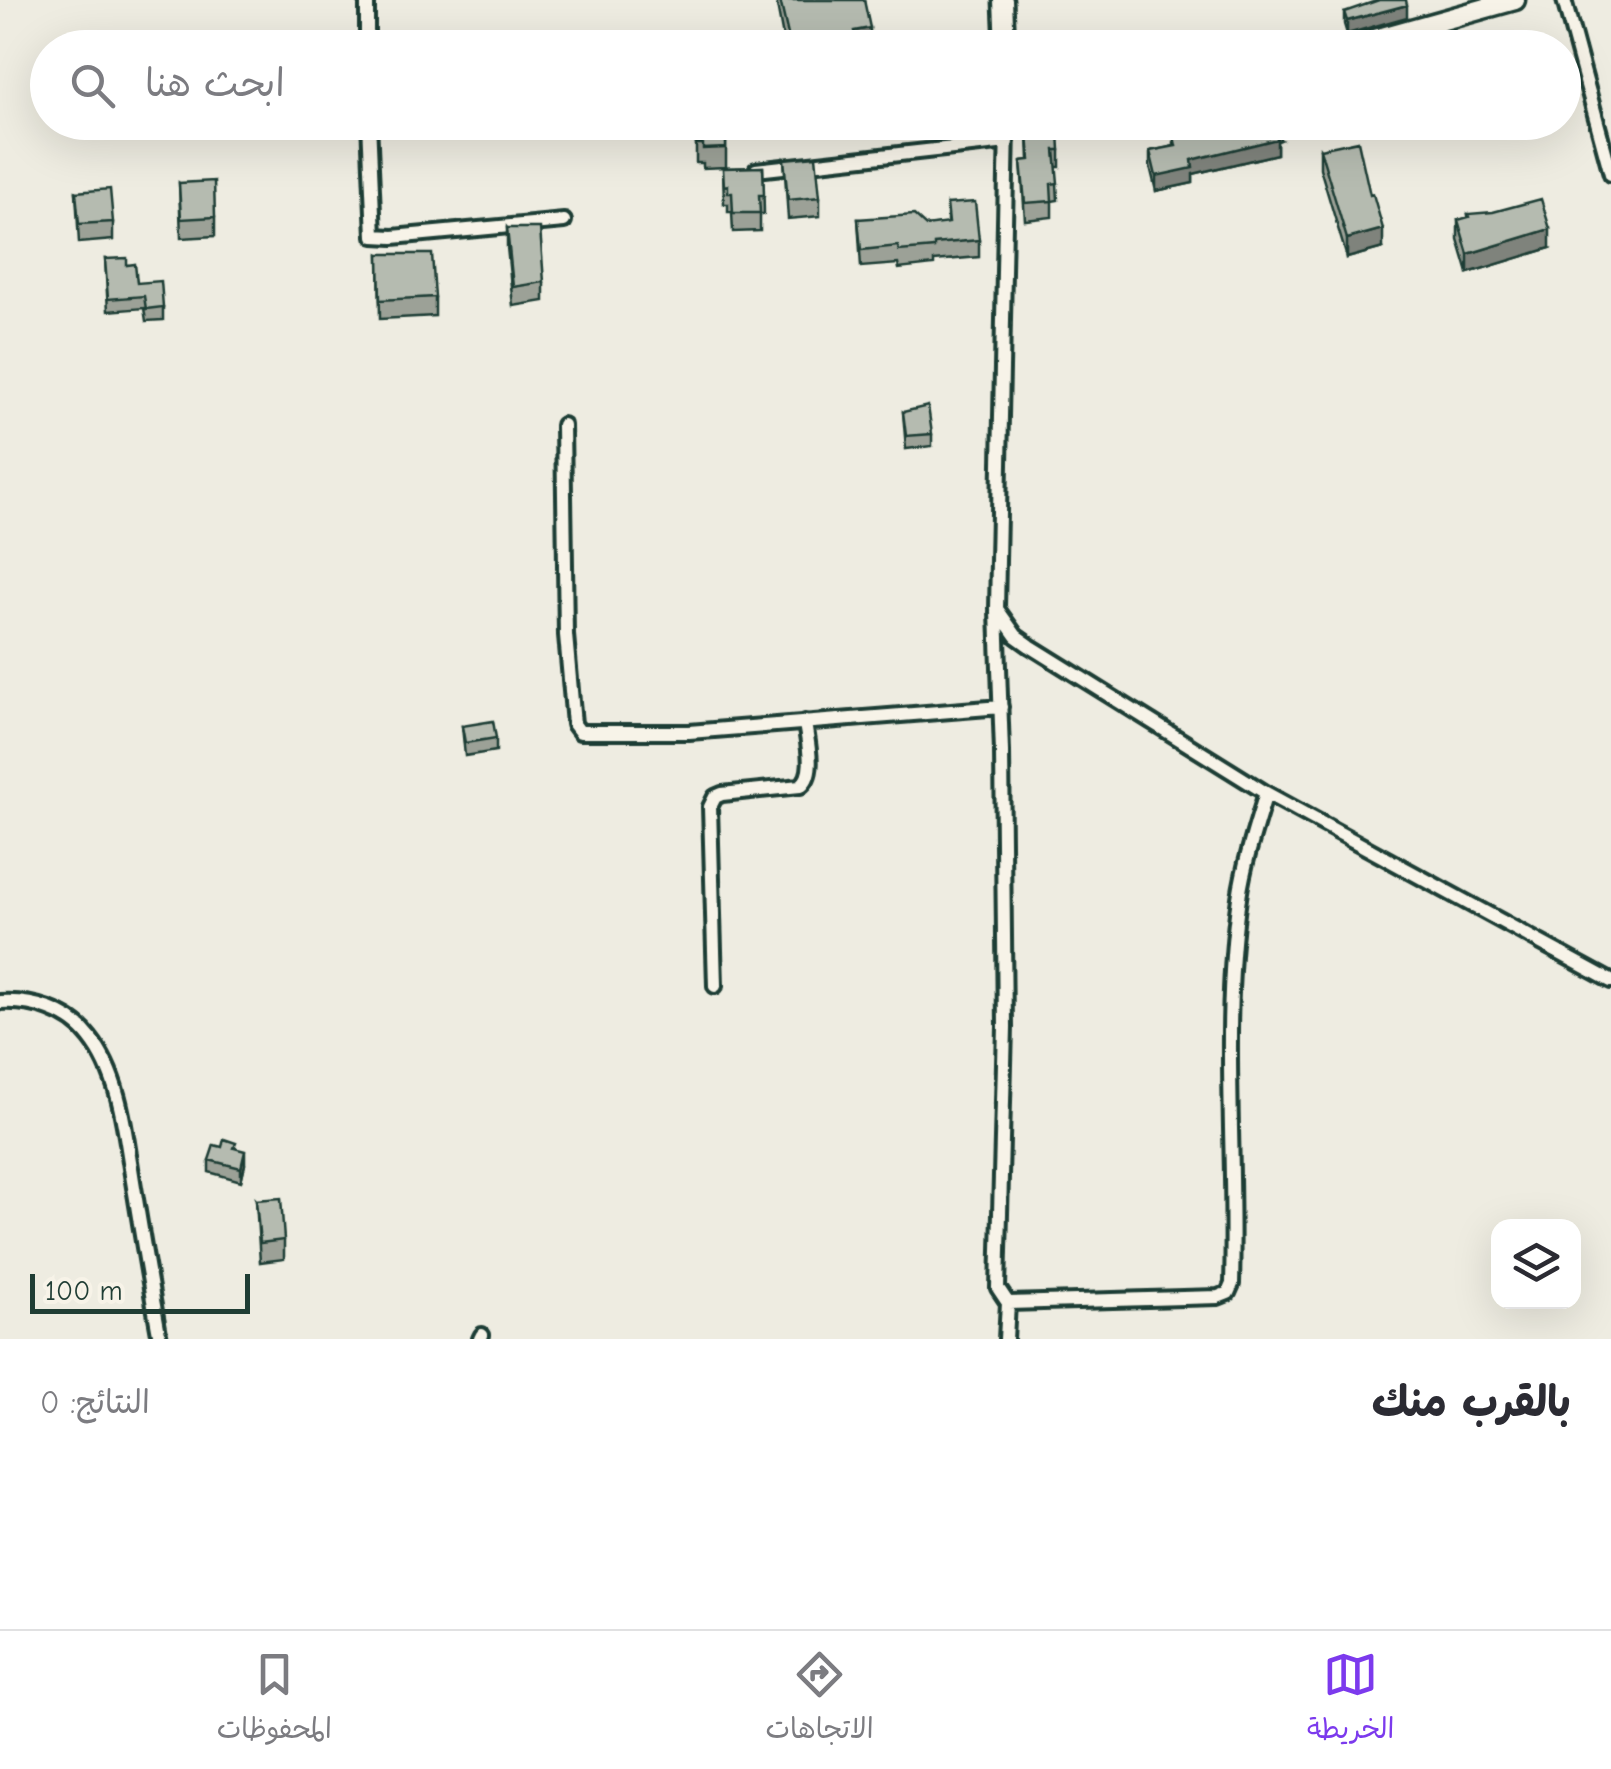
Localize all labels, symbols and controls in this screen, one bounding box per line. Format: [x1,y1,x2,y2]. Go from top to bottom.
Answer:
search box [30,30,1581,140]
icon: search [65,58,120,113]
text: ابحث هنا [145,62,285,106]
map controls [1491,1219,1581,1309]
button: layers [1491,1219,1581,1309]
scale bar [30,1269,250,1314]
text: 100 m [45,1275,123,1307]
text: بالقرب منك [1372,1378,1571,1427]
text: النتائج: 0 [40,1384,150,1421]
tab: المحفوظات [217,1647,332,1753]
tab: الاتجاهات [765,1647,874,1753]
tab: الخريطة [1307,1647,1394,1753]

